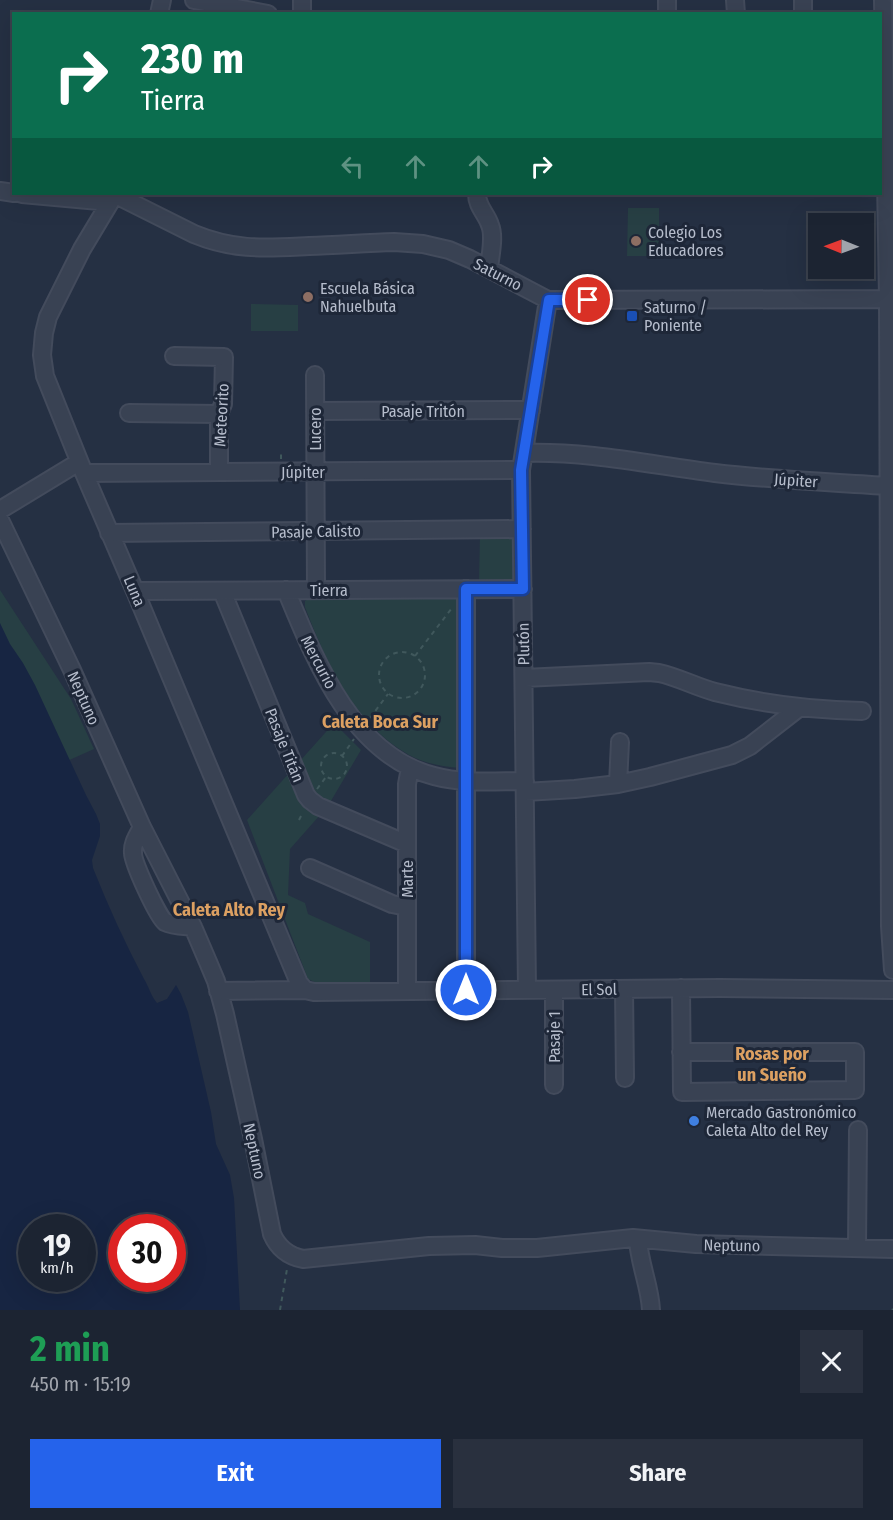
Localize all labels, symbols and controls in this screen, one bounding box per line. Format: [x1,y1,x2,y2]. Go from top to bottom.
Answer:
text: 230 m [141,34,244,84]
icon: right [42,36,120,114]
text: Tierra [141,85,205,117]
icon: left [336,150,369,183]
icon: ahead [399,150,432,183]
icon: ahead [462,150,495,183]
icon: right [525,150,558,183]
north arrow [808,213,874,279]
map controls [808,213,874,279]
place label: Colegio Los Educadores [648,223,724,260]
marker: Colegio Los Educadores [629,234,643,248]
street label: Saturno [470,254,525,295]
pin [562,274,613,325]
place label: Escuela Básica Nahuelbuta [320,279,415,316]
icon: arrive [571,283,604,316]
marker: Escuela Básica Nahuelbuta [301,290,315,304]
place label: Saturno / Poniente [644,298,707,335]
marker: Saturno / Poniente [625,309,639,323]
street label: Meteorito [210,383,233,447]
street label: Pasaje Tritón [381,402,465,421]
street label: Lucero [306,407,325,451]
street label: Júpiter [281,463,325,482]
street label: Júpiter [773,469,819,492]
street label: Pasaje Calisto [271,521,361,542]
street label: Luna [120,573,149,610]
street label: Tierra [310,581,348,600]
street label: Plutón [514,623,533,665]
street label: Mercurio [297,632,340,692]
street label: Neptuno [63,668,104,728]
street label: Pasaje Titán [261,705,308,785]
district label: Caleta Boca Sur [322,711,438,733]
street label: Marte [398,860,417,898]
district label: Caleta Alto Rey [173,899,286,921]
position arrow [434,958,498,1022]
street label: El Sol [581,980,617,999]
street label: Pasaje 1 [545,1011,564,1063]
district label: Rosas por un Sueño [735,1043,809,1086]
place label: Mercado Gastronómico Caleta Alto del Rey [706,1103,856,1140]
marker: Mercado Gastronómico Caleta Alto del Rey [687,1114,701,1128]
street label: Neptuno [239,1121,270,1181]
speed limit sign: 30 [108,1214,186,1292]
text: 19 [43,1228,71,1264]
street label: Neptuno [704,1236,760,1255]
text: km/h [40,1259,74,1277]
text: 2 min [30,1327,110,1371]
button: close [800,1330,863,1393]
text: 450 m · 15:19 [30,1372,131,1396]
button: Exit [30,1439,441,1508]
button: Share [453,1439,863,1508]

